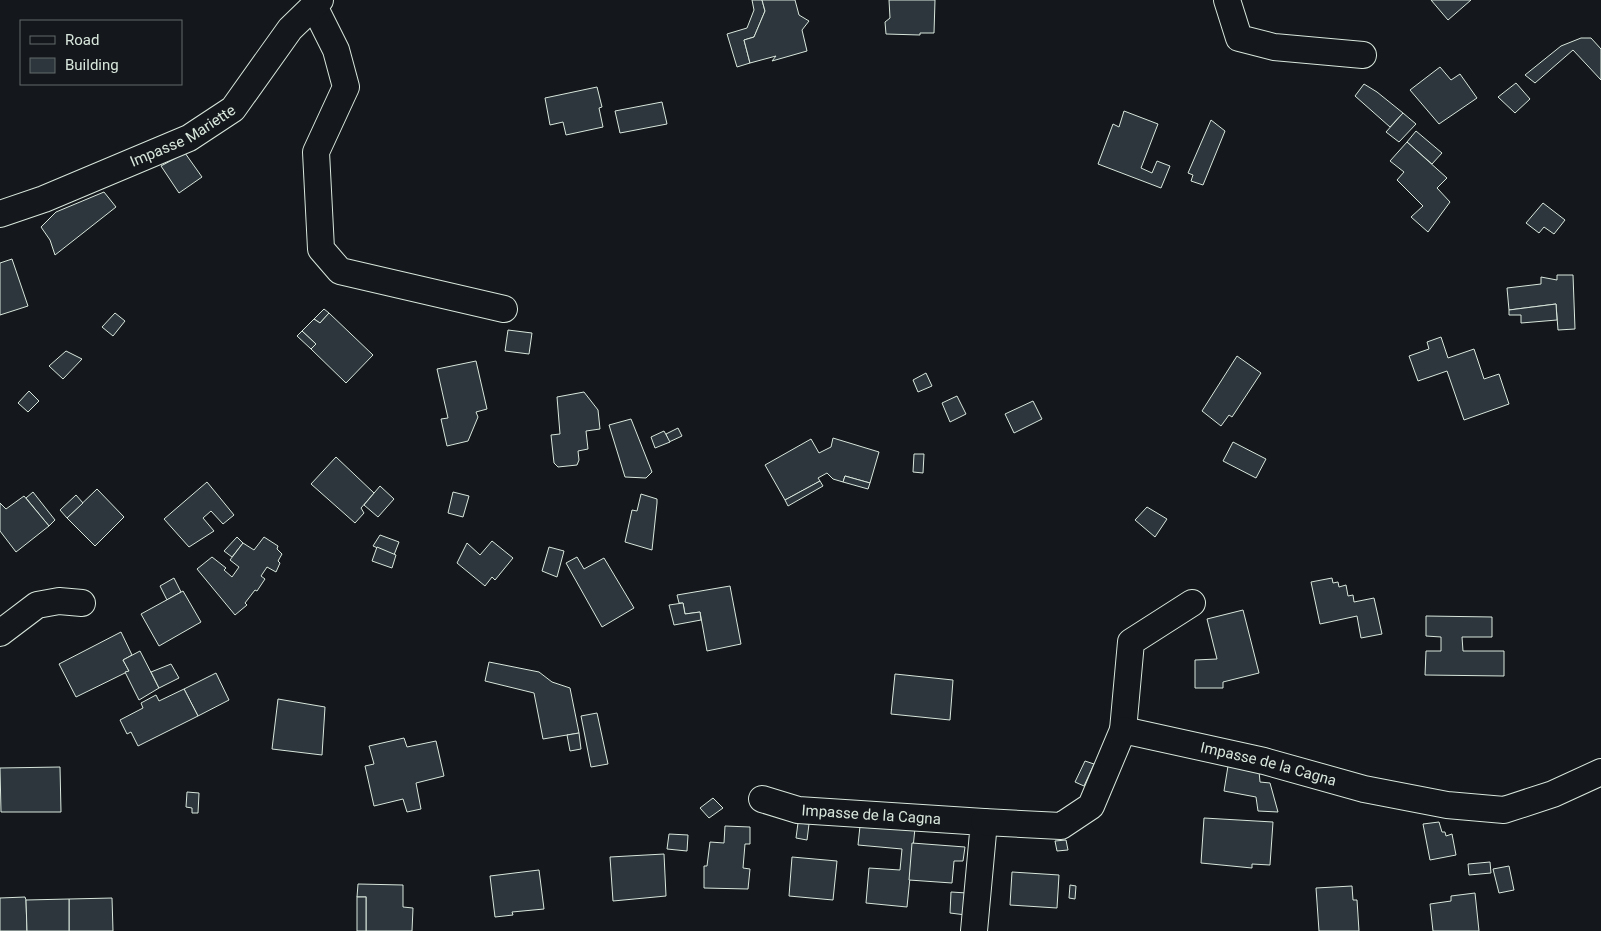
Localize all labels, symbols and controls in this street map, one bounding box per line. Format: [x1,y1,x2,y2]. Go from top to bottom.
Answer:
legend [20,20,182,85]
text: Road [65,31,99,49]
text: Building [65,56,119,74]
street label: Impasse Mariette [127,101,239,171]
street label: Impasse de la Cagna [1199,738,1338,790]
street label: Impasse de la Cagna [801,801,941,828]

